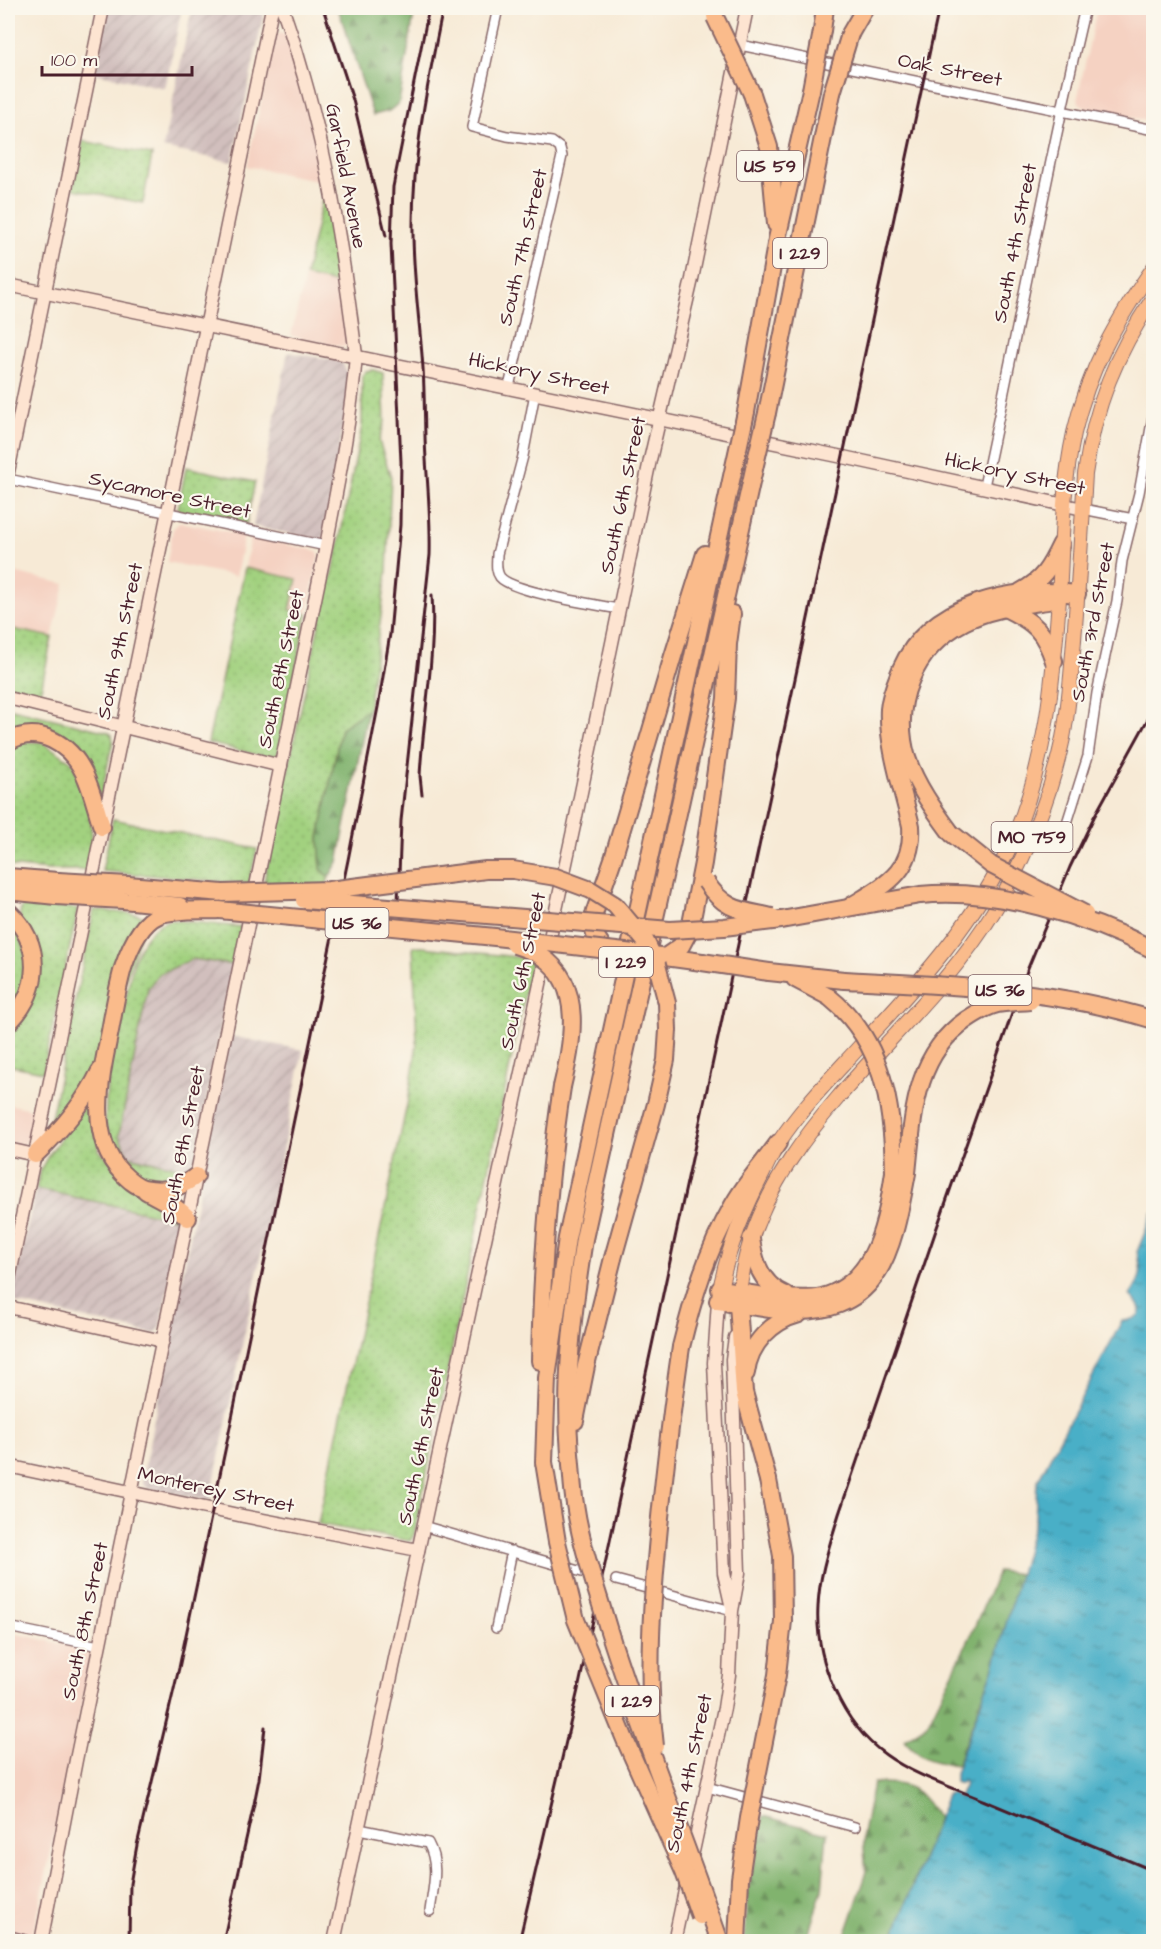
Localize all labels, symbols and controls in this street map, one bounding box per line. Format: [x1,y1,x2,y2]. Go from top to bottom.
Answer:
scale bar [42,39,192,77]
street label: Oak Street [896,46,1004,94]
text: 100 m [51,48,97,73]
street label: Garfield Avenue [318,101,374,251]
road number: US 59 [737,151,803,181]
street label: South 4th Street [986,161,1044,325]
street label: South 7th Street [491,166,555,328]
road number: I 229 [773,238,827,268]
street label: Hickory Street [466,345,612,404]
street label: South 6th Street [593,414,653,576]
street label: Hickory Street [942,445,1088,504]
street label: Sycamore Street [86,464,254,527]
street label: South 3rd Street [1064,540,1122,704]
street label: South 9th Street [90,560,150,722]
street label: South 8th Street [251,587,311,751]
road number: MO 759 [992,822,1072,852]
street label: South 6th Street [493,890,553,1052]
road number: US 36 [326,908,388,938]
road number: I 229 [599,947,653,977]
road number: US 36 [968,975,1032,1005]
street label: South 8th Street [154,1063,212,1227]
street label: South 6th Street [391,1365,451,1527]
street label: Monterey Street [135,1460,297,1521]
street label: South 8th Street [55,1539,115,1703]
road number: I 229 [605,1686,659,1716]
street label: South 4th Street [659,1691,719,1855]

